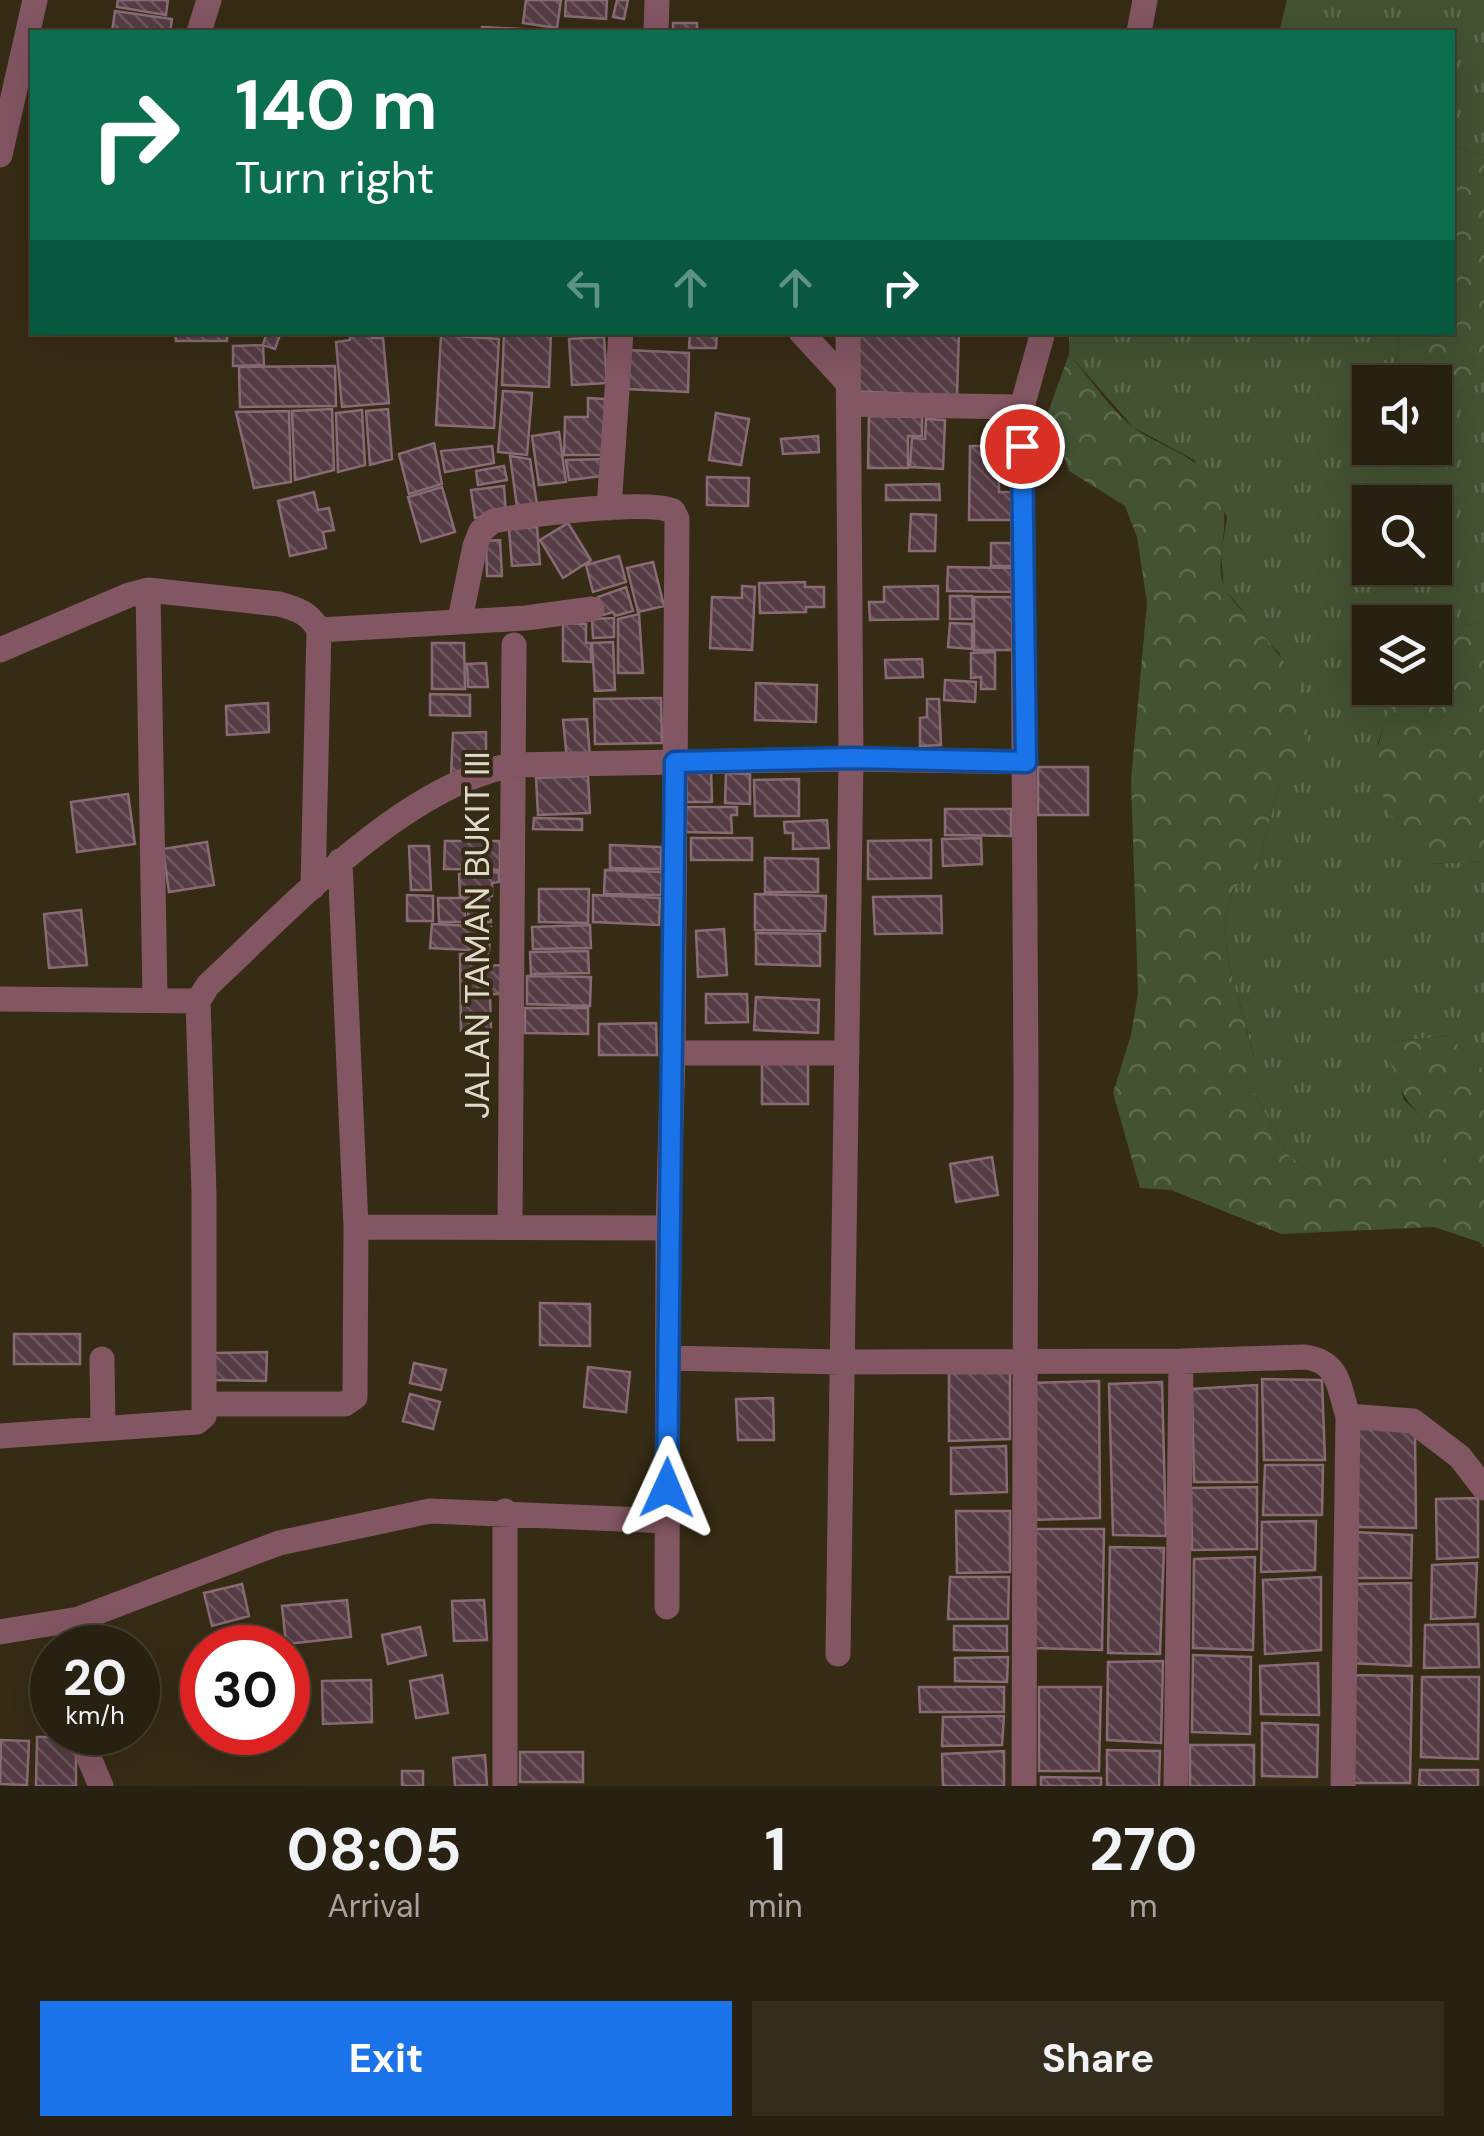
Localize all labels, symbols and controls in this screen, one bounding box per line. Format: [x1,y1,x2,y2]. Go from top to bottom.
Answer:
text: 140 m [235,60,438,151]
icon: right [70,70,200,200]
text: Turn right [235,148,434,207]
icon: left [558,260,613,315]
icon: ahead [663,260,718,315]
icon: ahead [768,260,823,315]
icon: right [873,260,928,315]
map controls [1352,365,1452,705]
button: sound [1352,365,1452,465]
pin [980,404,1065,489]
icon: arrive [995,419,1050,474]
button: search [1352,485,1452,585]
button: layers [1352,605,1452,705]
street label: JALAN TAMAN BUKIT III [454,751,500,1119]
position arrow [615,1436,719,1540]
speed limit sign: 30 [180,1625,310,1755]
text: 20 [63,1645,127,1711]
text: km/h [65,1699,125,1732]
text: 08:05 [287,1810,462,1889]
text: 1 [764,1810,786,1889]
text: 270 [1089,1810,1197,1889]
text: Arrival [327,1885,421,1927]
text: min [748,1885,803,1927]
text: m [1129,1885,1158,1927]
button: Exit [40,2001,732,2116]
button: Share [752,2001,1444,2116]

